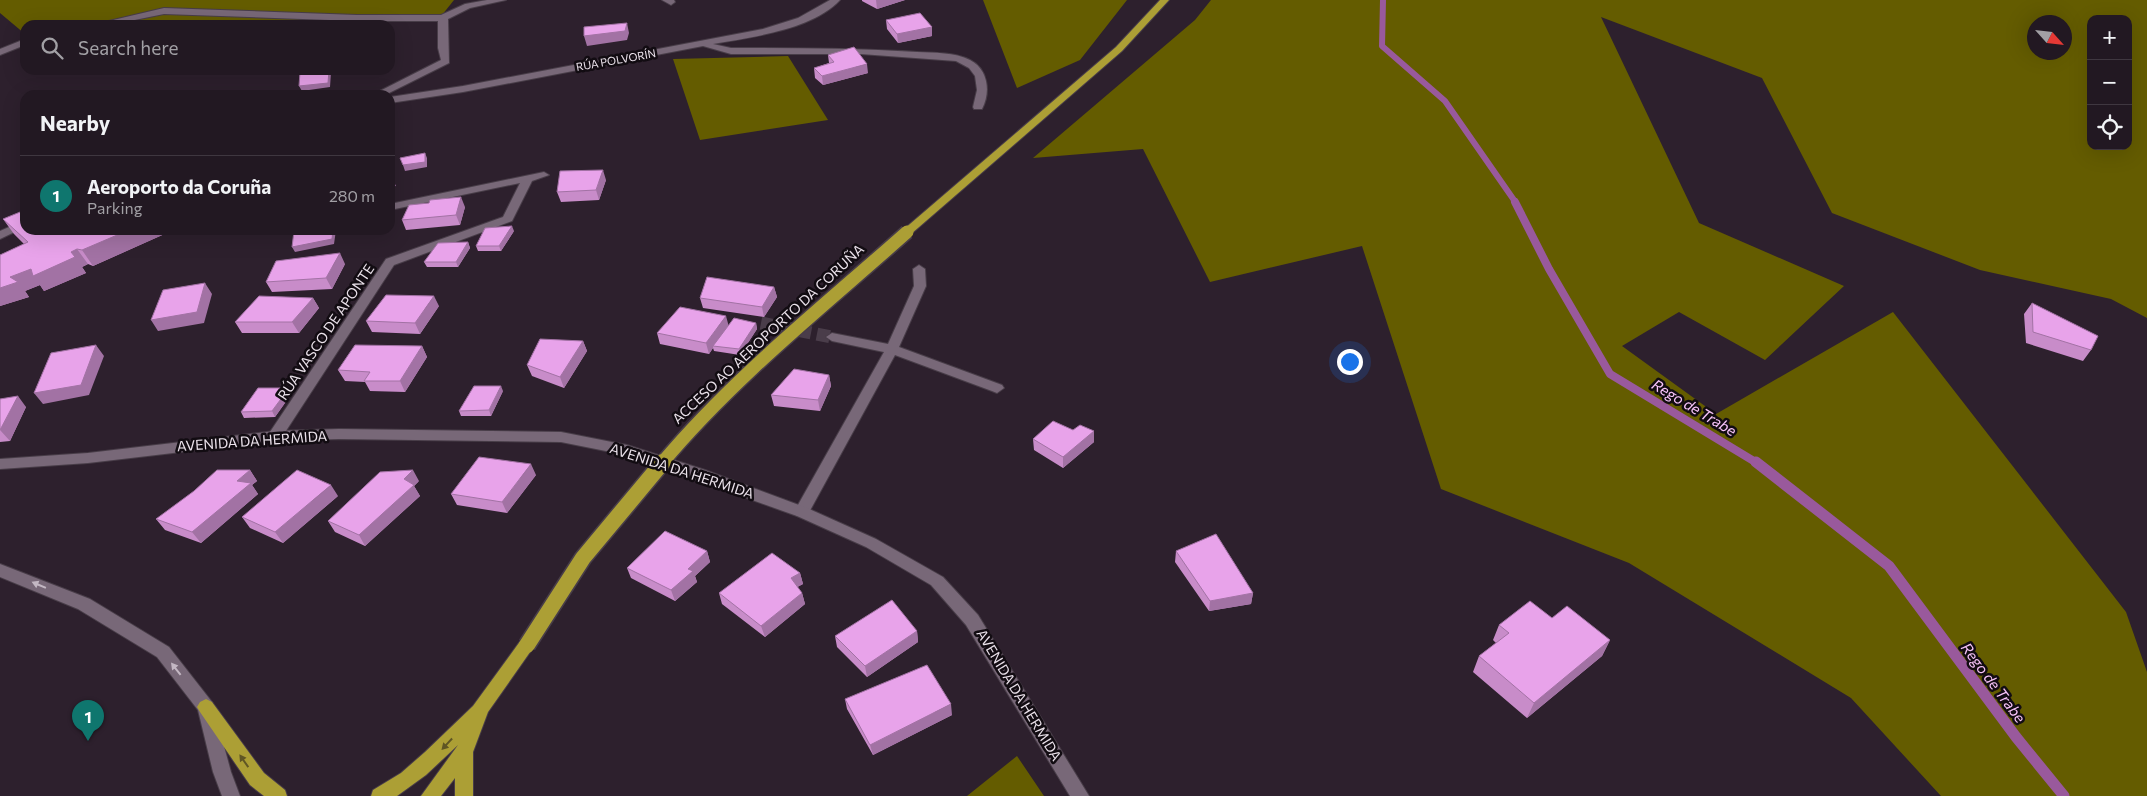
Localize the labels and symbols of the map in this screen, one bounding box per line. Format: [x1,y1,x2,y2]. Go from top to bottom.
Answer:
north arrow [2027,15,2072,60]
street label: RÚA POLVORÍN [575,45,657,73]
street label: ACCESO AO AEROPORTO DA CORUÑA [668,240,867,427]
street label: RÚA VASCO DE APONTE [274,260,377,403]
your location [1337,349,1363,375]
water label: Rego de Trabe [1649,375,1740,440]
street label: AVENIDA DA HERMIDA [176,427,328,454]
street label: AVENIDA DA HERMIDA [608,439,757,502]
one-way arrow [32,580,46,588]
street label: AVENIDA DA HERMIDA [973,626,1066,764]
water label: Rego de Trabe [1958,639,2030,726]
one-way arrow [171,663,182,676]
pin: 1 [72,700,104,741]
one-way arrow [441,737,453,749]
one-way arrow [239,754,249,768]

